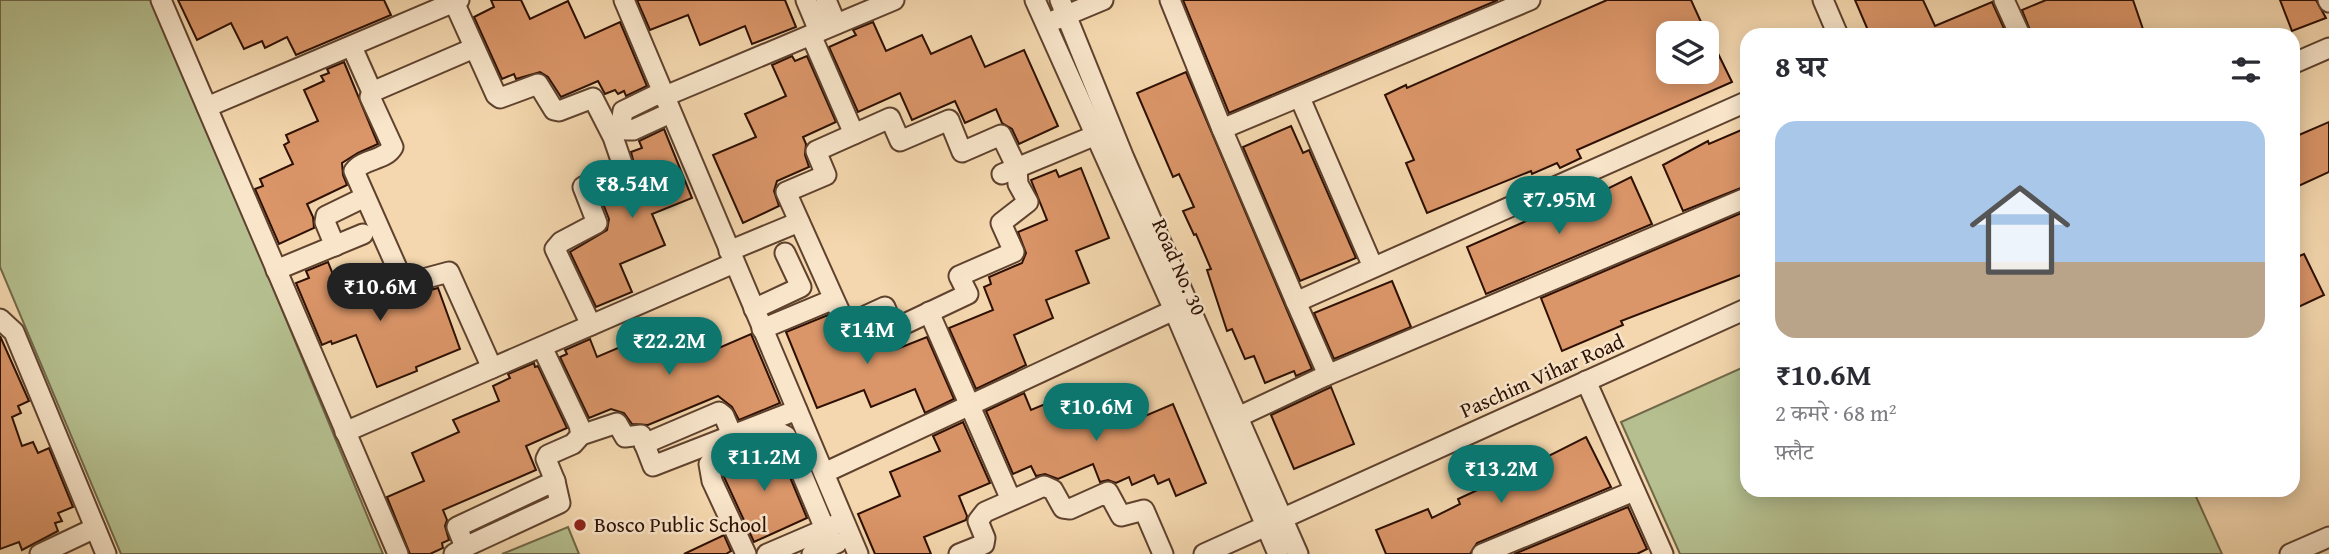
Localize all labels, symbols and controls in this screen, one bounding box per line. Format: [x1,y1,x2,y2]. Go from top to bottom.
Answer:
map controls [1656,21,1719,84]
button: layers [1656,21,1719,84]
text: 8 घर [1775,44,1827,88]
icon: filters [2227,51,2265,89]
pin: ₹8.54M [575,160,689,220]
text: ₹8.54M [595,166,669,199]
icon: home [1957,167,2083,293]
pin: ₹7.95M [1502,176,1616,236]
text: ₹7.95M [1522,182,1596,215]
street label: Road No. 30 [1144,213,1215,320]
pin: ₹10.6M [323,264,437,323]
text: ₹10.6M [343,269,417,302]
pin: ₹14M [826,306,908,366]
text: ₹14M [839,312,895,345]
pin: ₹22.2M [612,318,726,377]
text: ₹22.2M [632,323,706,356]
street label: Paschim Vihar Road [1455,325,1629,426]
text: ₹10.6M [1775,352,1871,396]
pin: ₹10.6M [1039,384,1153,443]
text: ₹10.6M [1059,389,1133,422]
text: 2 कमरे · 68 m² [1775,396,1897,429]
pin: ₹11.2M [707,434,821,493]
text: फ़्लैट [1775,435,1813,468]
text: ₹11.2M [727,439,801,472]
pin: ₹13.2M [1444,446,1558,505]
text: ₹13.2M [1464,451,1538,484]
place label: Bosco Public School [594,509,767,540]
marker: Bosco Public School [572,517,588,533]

